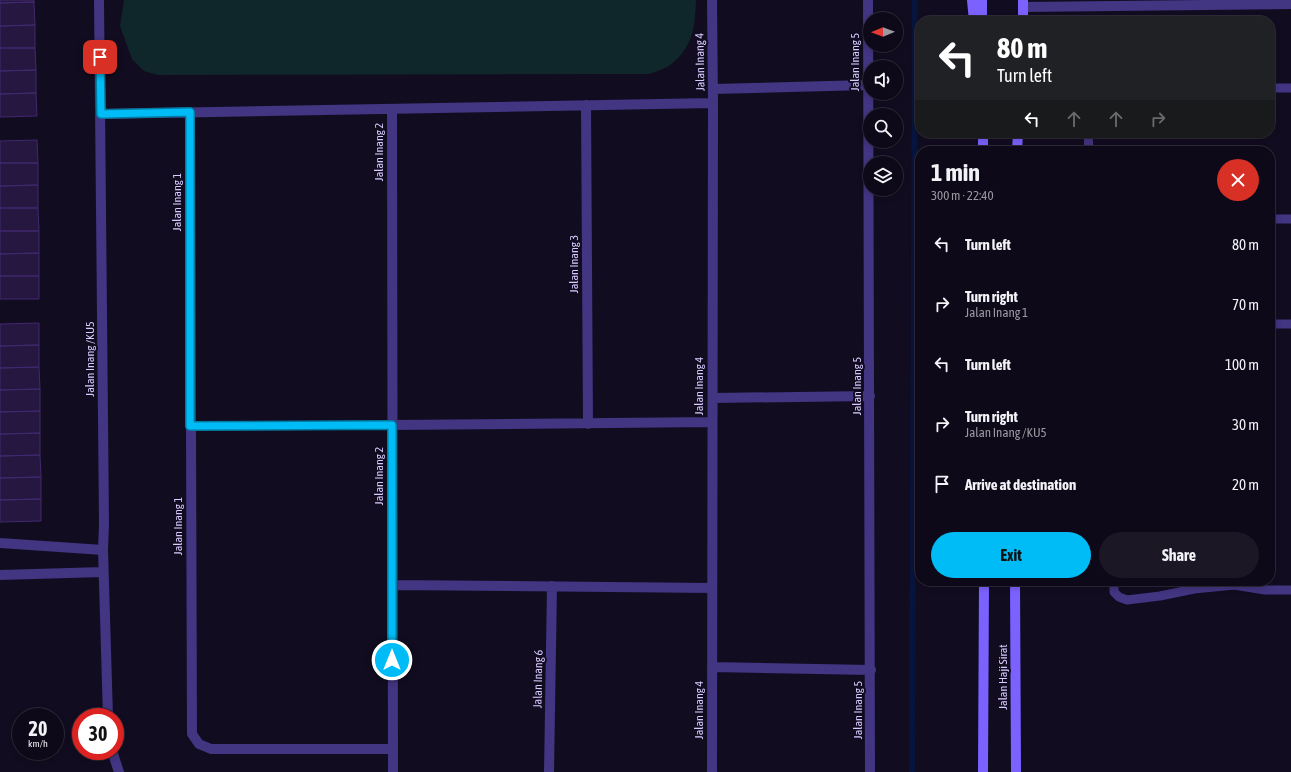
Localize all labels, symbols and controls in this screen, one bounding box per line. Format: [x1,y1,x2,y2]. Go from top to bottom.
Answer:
north arrow [863,12,903,52]
map controls [863,12,903,196]
street label: Jalan Inang 4 [692,32,708,91]
icon: left [931,32,983,84]
text: 80 m [997,32,1047,64]
street label: Jalan Inang 5 [848,33,862,91]
pin [83,40,117,74]
icon: arrive [89,46,111,68]
button: sound [863,60,903,100]
text: Turn left [997,65,1052,86]
button: search [863,108,903,148]
icon: left [1021,108,1043,130]
icon: ahead [1063,108,1085,130]
icon: ahead [1105,108,1127,130]
icon: right [1147,108,1169,130]
street label: Jalan Inang 2 [372,123,386,181]
button: layers [863,156,903,196]
text: 1 min [931,159,980,186]
button: close [1217,159,1259,201]
street label: Jalan Inang 1 [170,172,184,231]
text: 300 m · 22:40 [931,188,994,203]
icon: left [931,233,953,255]
street label: Jalan Inang 3 [567,235,581,293]
text: Turn left [965,236,1011,253]
text: 80 m [1232,236,1259,253]
text: Turn right [965,288,1018,305]
icon: right [931,293,953,315]
text: 70 m [1232,296,1259,313]
text: Jalan Inang 1 [965,305,1028,320]
street label: Jalan Inang /KU5 [83,321,97,397]
icon: left [931,353,953,375]
street label: Jalan Inang 4 [692,356,706,415]
text: Turn left [965,356,1011,373]
text: 100 m [1225,356,1259,373]
street label: Jalan Inang 5 [850,357,864,415]
text: Turn right [965,408,1018,425]
icon: right [931,413,953,435]
text: 30 m [1232,416,1259,433]
text: Jalan Inang /KU5 [965,425,1047,440]
street label: Jalan Inang 2 [372,447,386,505]
icon: arrive [931,473,953,495]
text: Arrive at destination [965,476,1076,493]
text: 20 m [1232,476,1259,493]
street label: Jalan Inang 1 [171,496,185,555]
button: Exit [931,532,1091,578]
button: Share [1099,532,1259,578]
position arrow [371,639,413,681]
street label: Jalan Haji Sirat [996,644,1010,710]
street label: Jalan Inang 6 [530,649,546,708]
street label: Jalan Inang 4 [692,680,706,739]
street label: Jalan Inang 5 [851,681,865,739]
speed limit sign: 30 [72,708,124,760]
text: 20 [29,717,47,740]
text: km/h [28,738,48,749]

